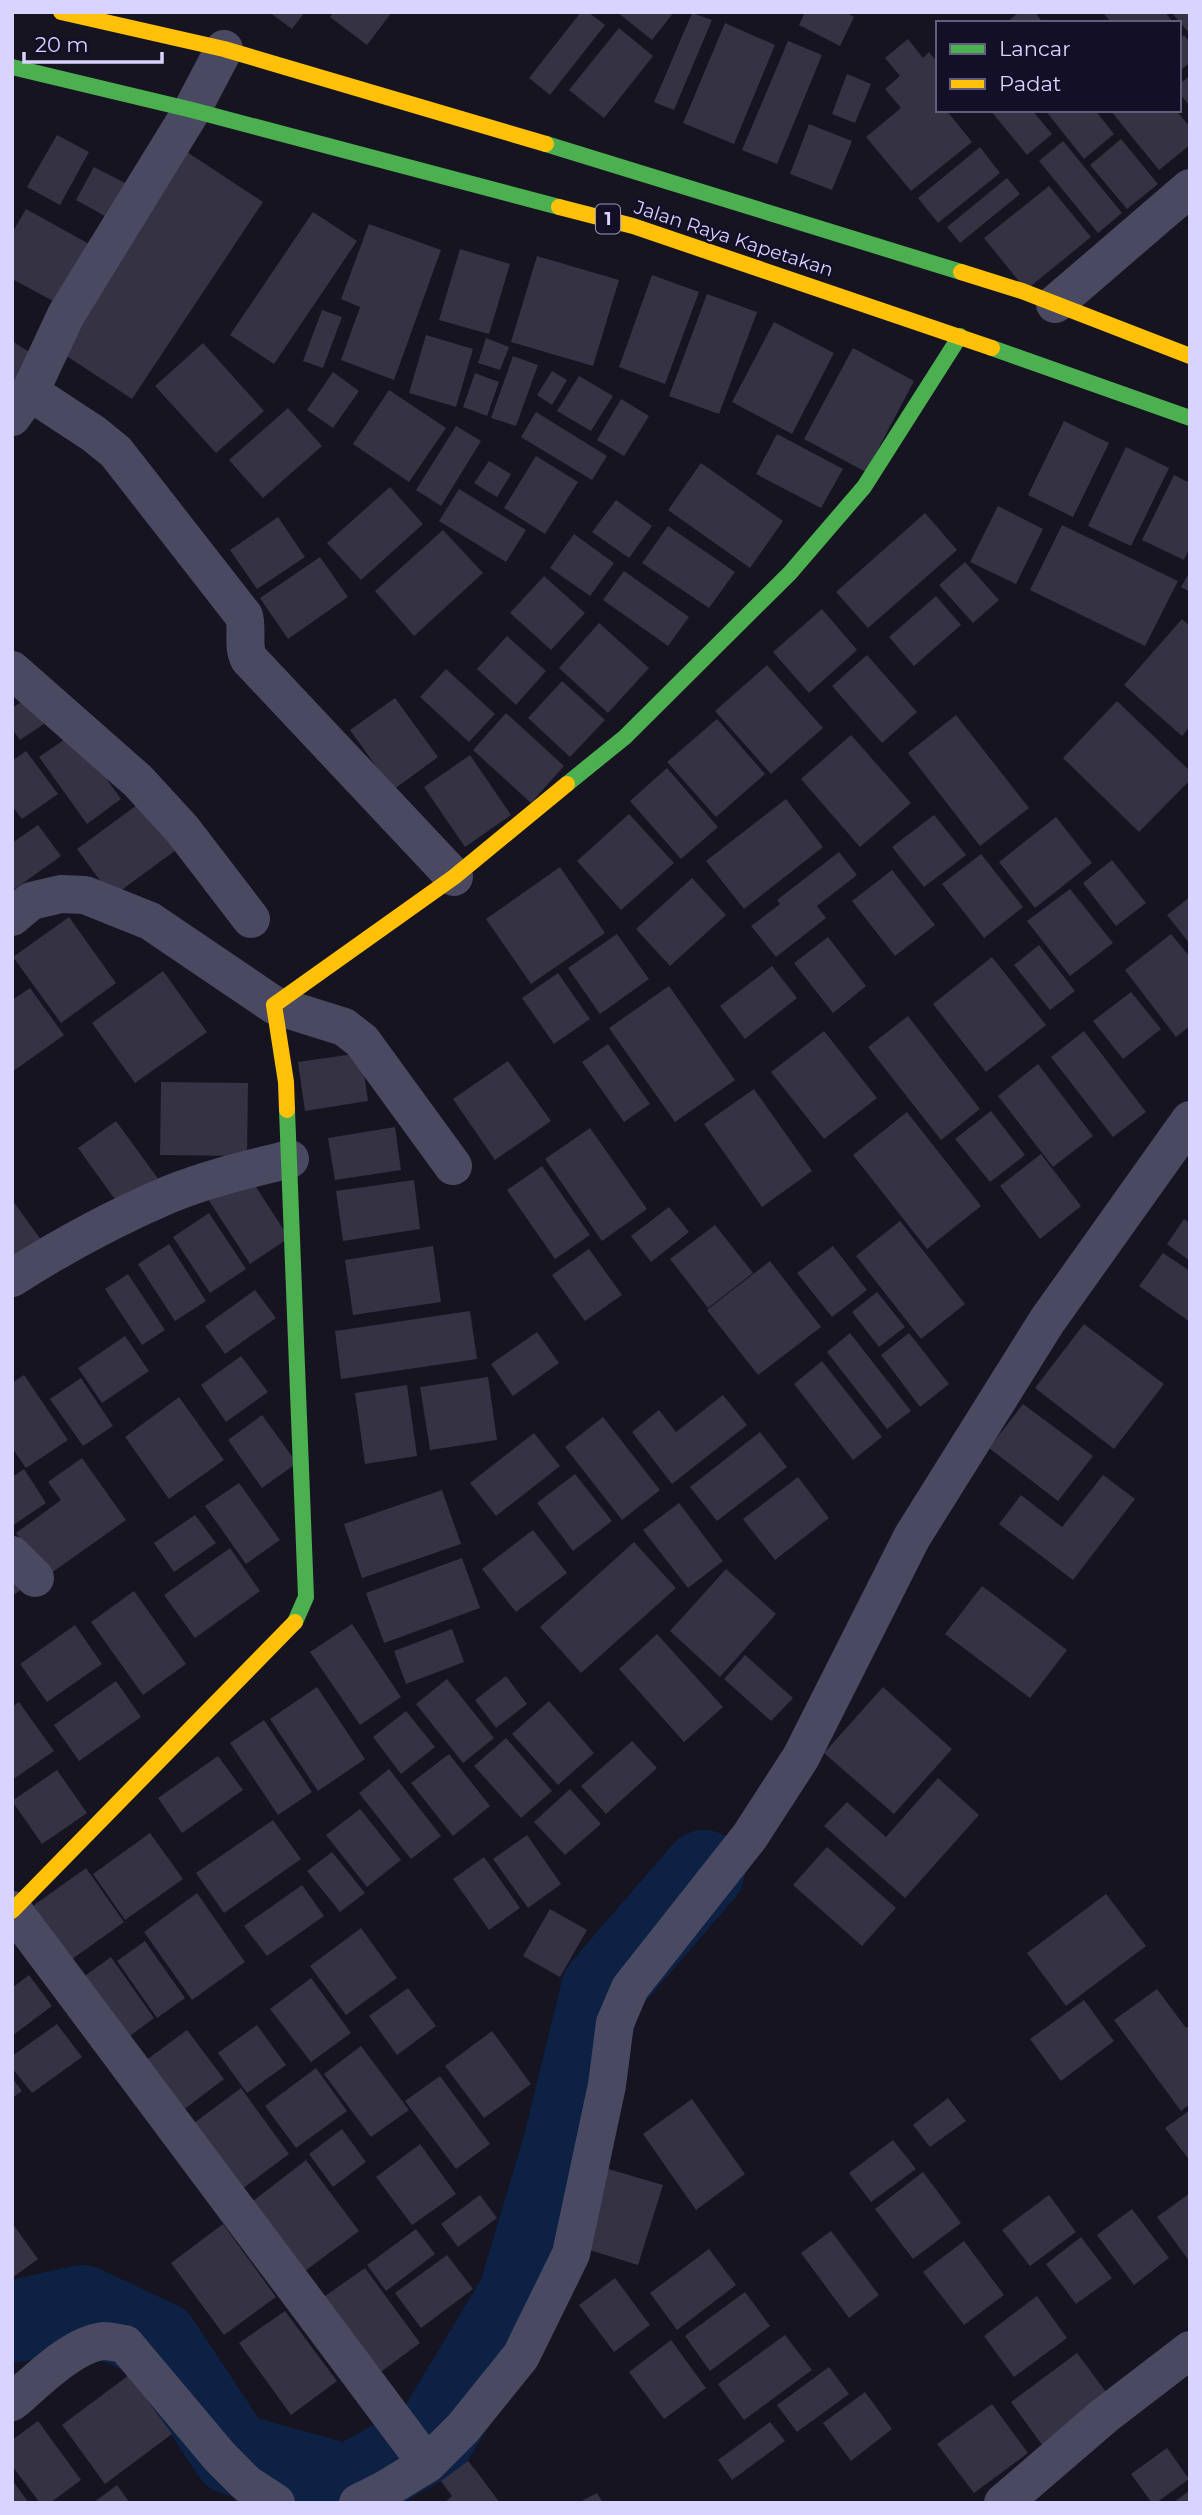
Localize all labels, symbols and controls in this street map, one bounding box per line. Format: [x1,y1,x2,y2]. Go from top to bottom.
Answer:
scale bar [24,21,163,65]
legend [936,21,1181,112]
text: 20 m [35,32,89,57]
text: Lancar [999,36,1071,61]
text: Padat [999,71,1061,96]
street label: Jalan Raya Kapetakan [630,195,836,282]
road number: 1 [596,204,620,233]

